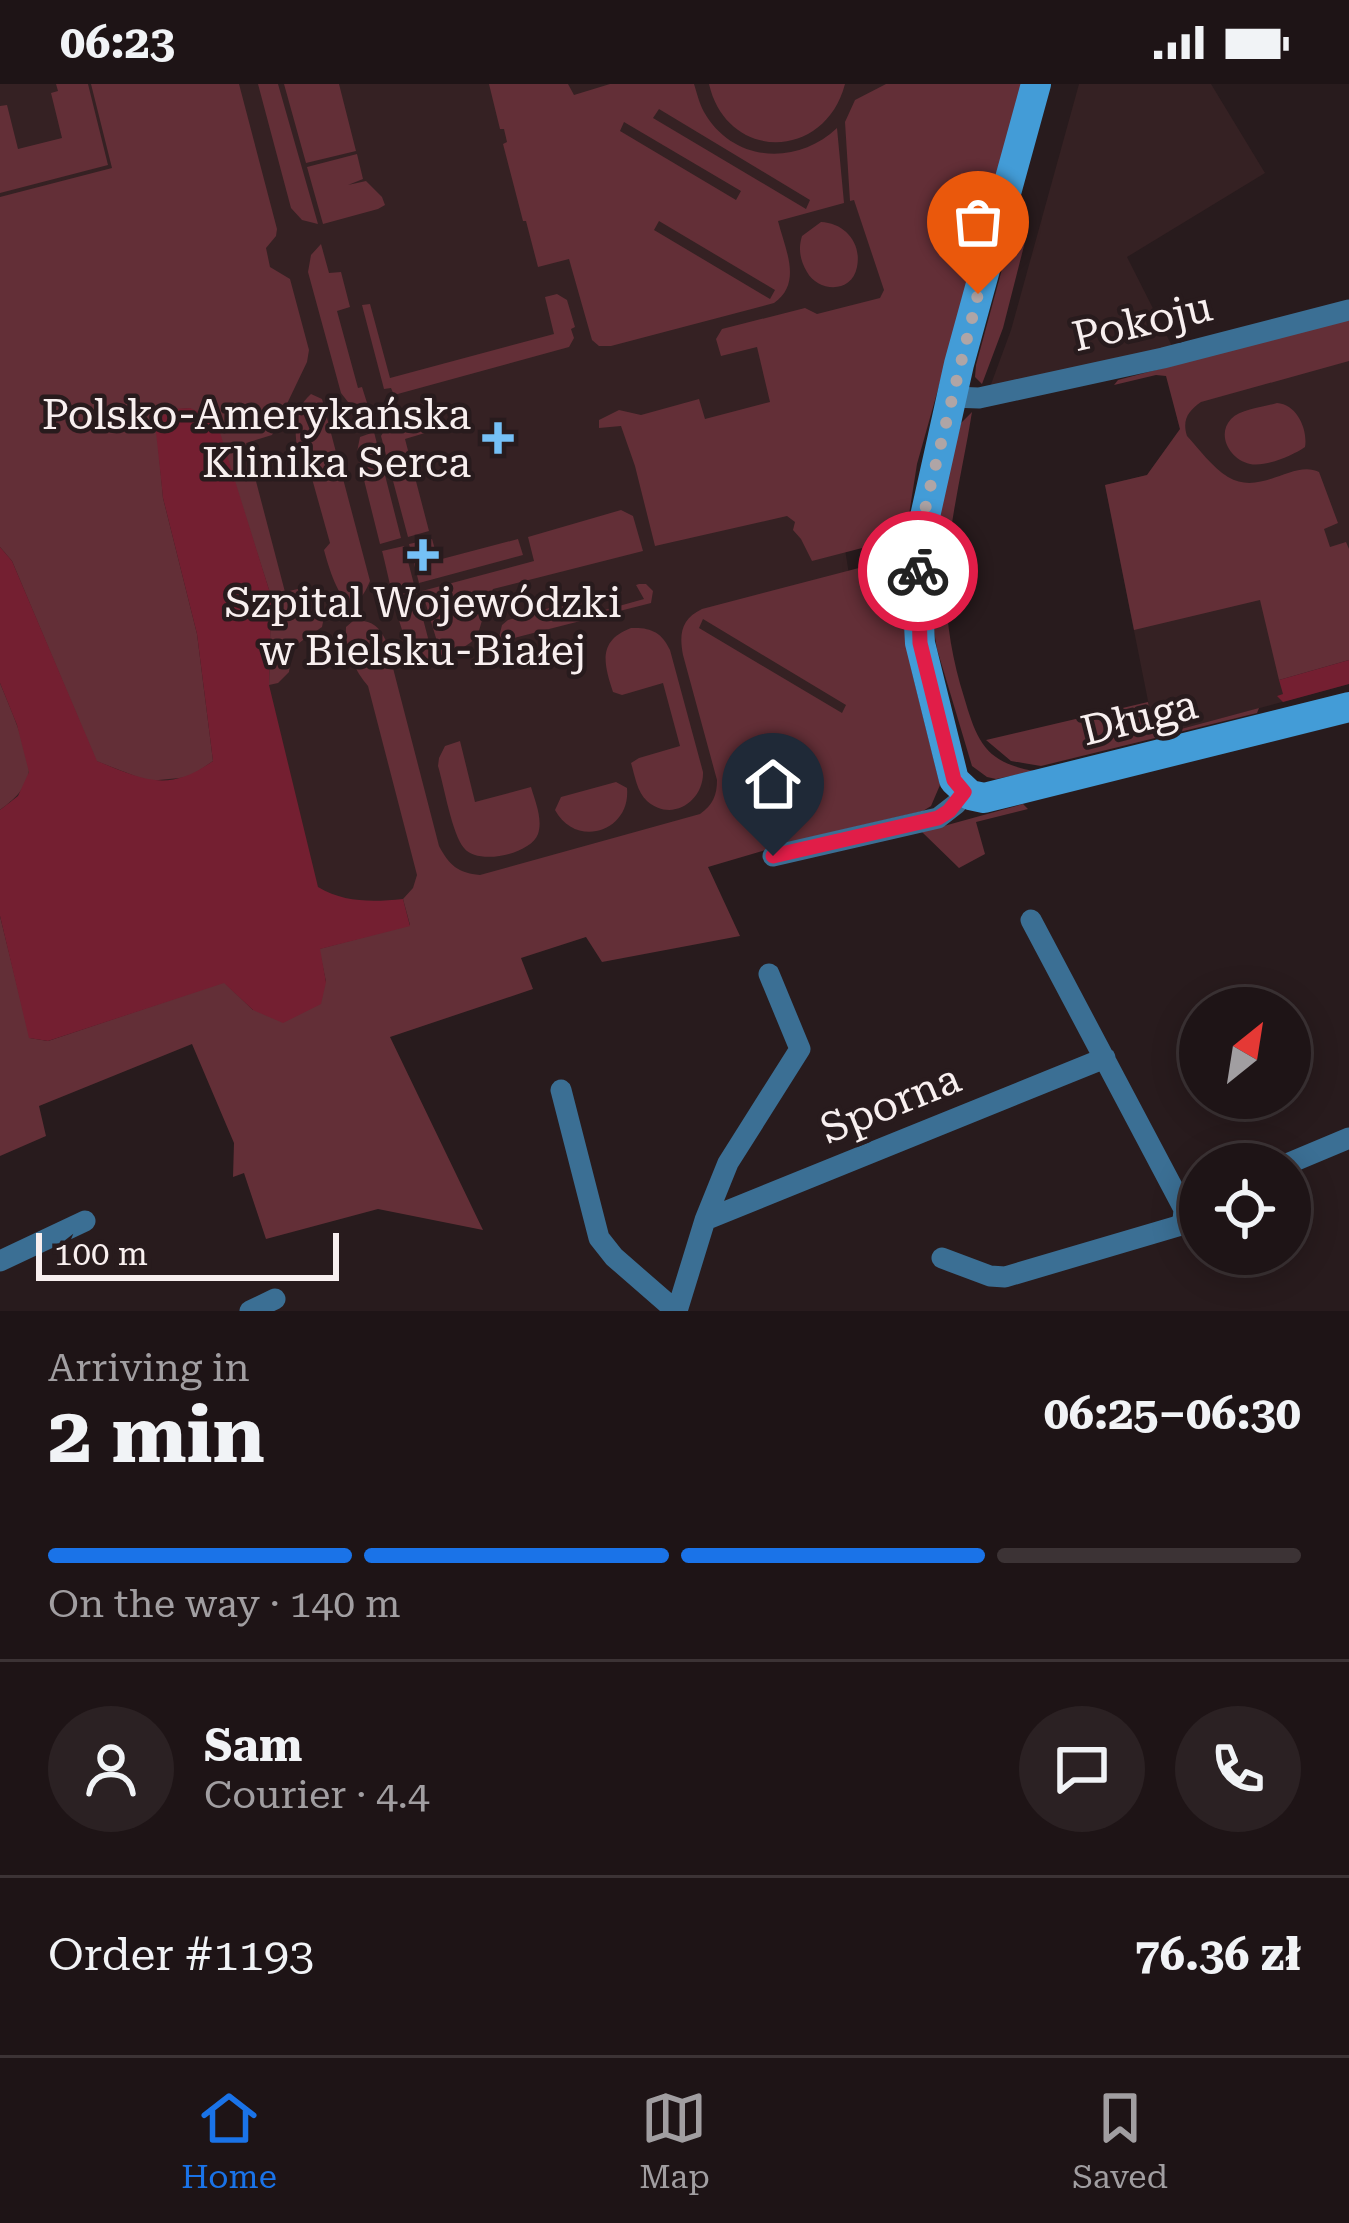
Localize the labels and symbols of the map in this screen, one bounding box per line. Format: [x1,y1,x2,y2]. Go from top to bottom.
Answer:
pin [927,171,1029,294]
street label: Pokoju [1068,282,1217,361]
place label: Polsko-Amerykańska Klinika Serca [42,390,471,487]
marker: Polsko-Amerykańska Klinika Serca [482,422,514,454]
courier [858,511,978,631]
marker: Szpital Wojewódzki w Bielsku-Białej [407,539,439,571]
place label: Szpital Wojewódzki w Bielsku-Białej [225,578,621,675]
street label: Długa [1076,679,1203,756]
pin [722,733,824,856]
north arrow [1179,987,1311,1119]
street label: Sporna [813,1053,968,1154]
scale bar [36,1227,339,1280]

